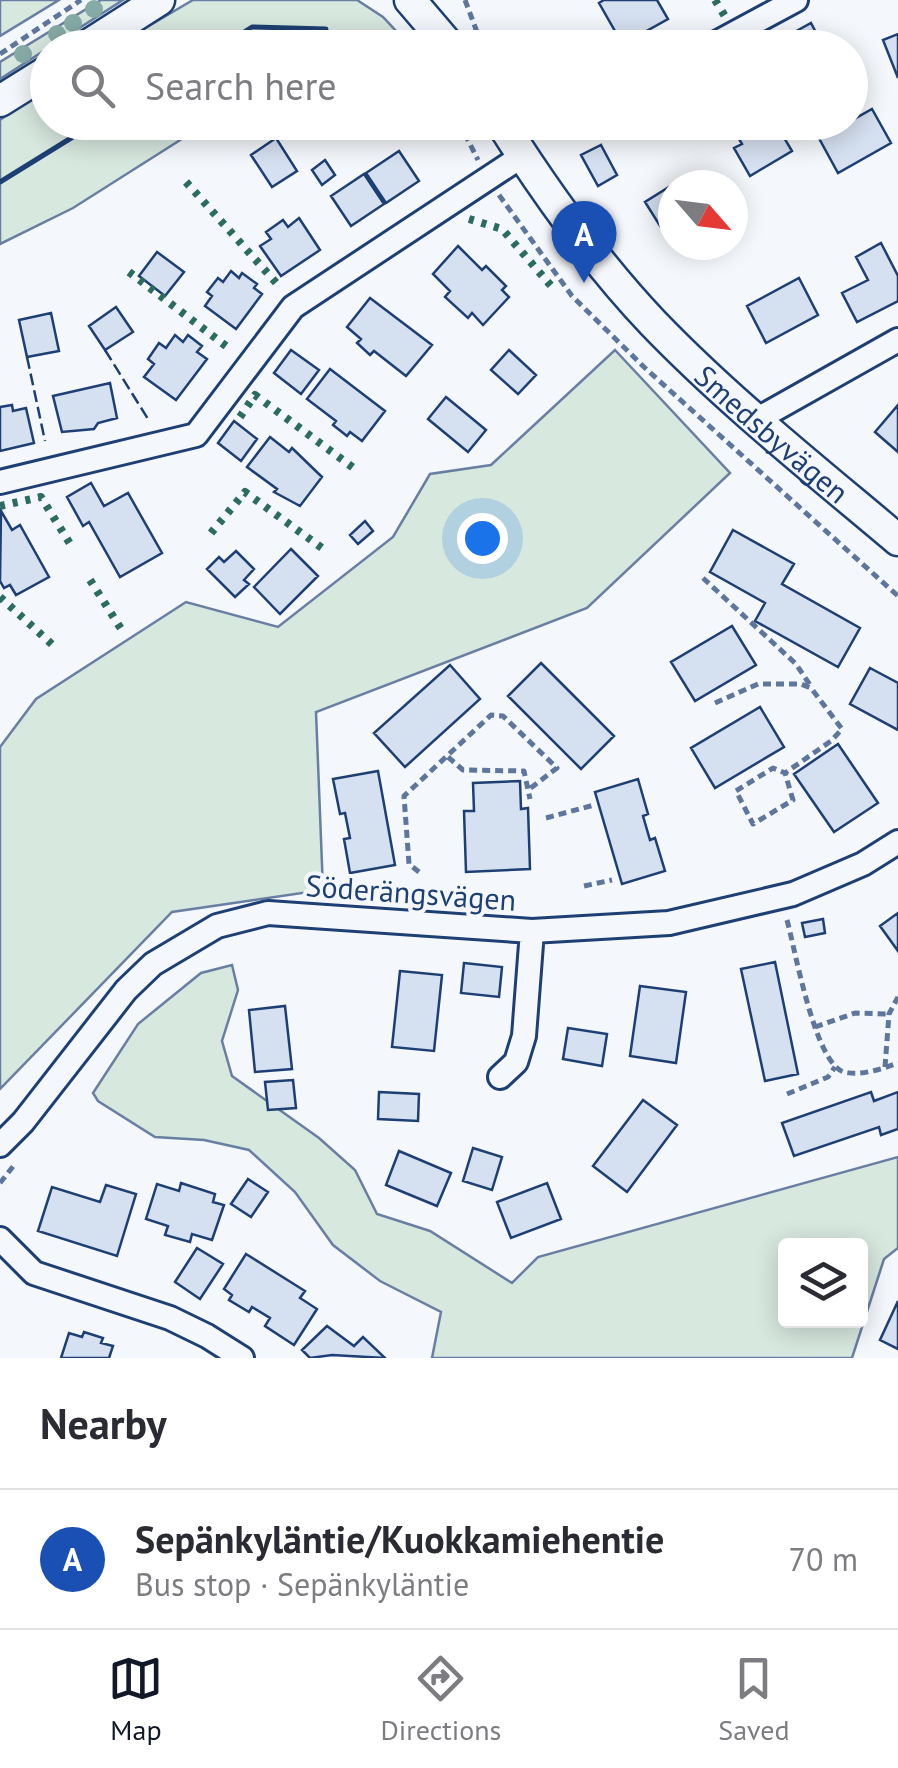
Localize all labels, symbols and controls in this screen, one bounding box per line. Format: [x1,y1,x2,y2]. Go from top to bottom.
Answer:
search box [30,30,868,140]
icon: search [65,58,120,113]
text: Search here [145,61,337,110]
north arrow [658,170,748,260]
pin: A [552,200,616,283]
street label: Smedsbyvägen [687,356,858,511]
your location [457,513,508,564]
street label: Söderängsvägen [305,865,517,919]
map controls [778,1238,868,1328]
button: layers [778,1238,868,1328]
text: Nearby [40,1396,167,1451]
text: Sepänkyläntie/Kuokkamiehentie [135,1514,664,1563]
text: A [63,1538,82,1580]
text: 70 m [789,1538,858,1580]
text: Bus stop · Sepänkyläntie [135,1563,469,1605]
tab: Map [108,1651,163,1748]
tab: Directions [380,1651,501,1748]
tab: Saved [718,1651,790,1748]

